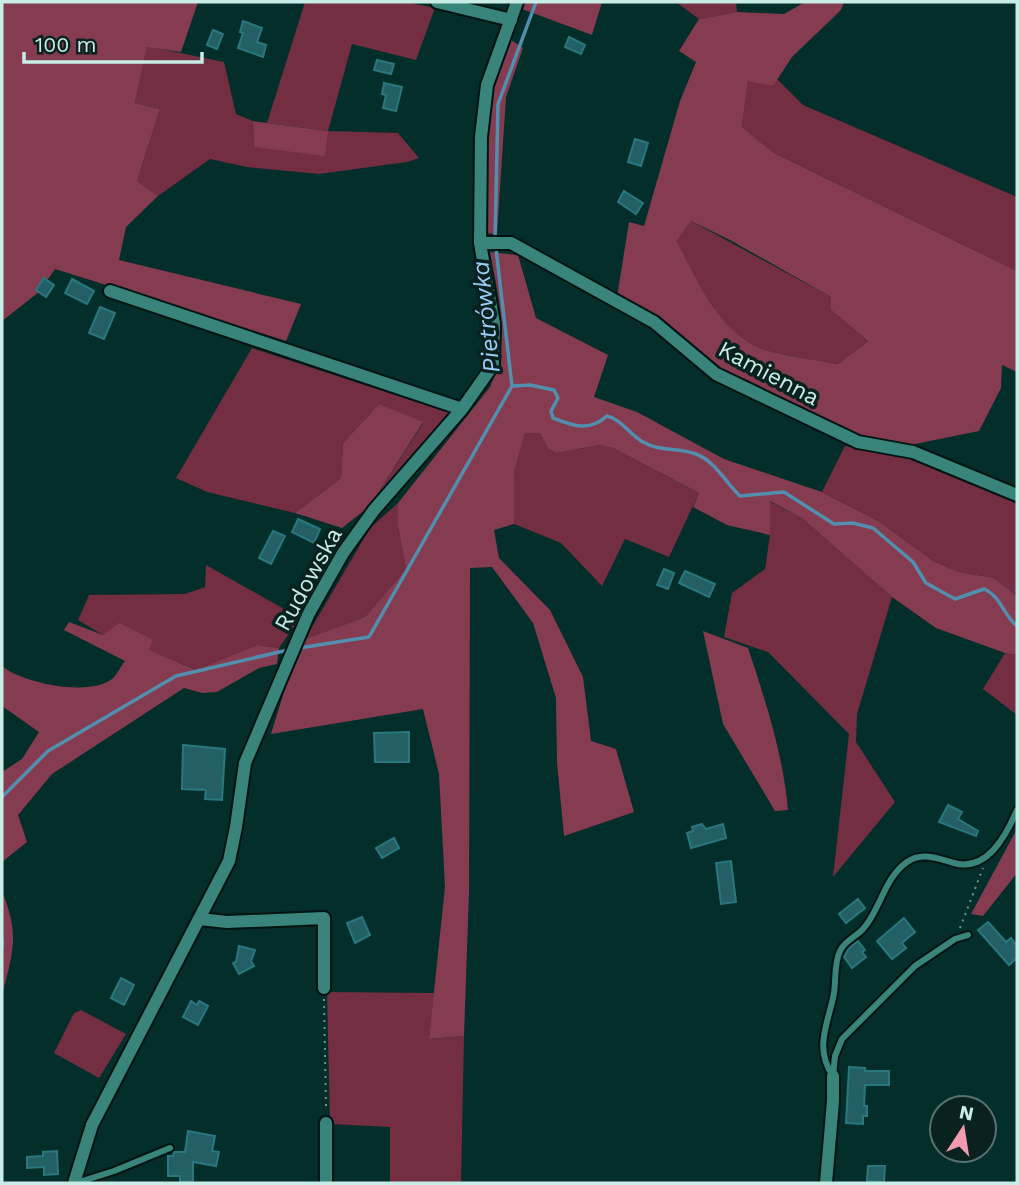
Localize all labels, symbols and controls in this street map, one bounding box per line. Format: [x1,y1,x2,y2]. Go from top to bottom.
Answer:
scale bar [24,21,203,65]
text: 100 m [35,32,97,57]
water label: Pietrówka [466,259,506,374]
street label: Kamienna [714,336,824,411]
street label: Rudowska [269,523,348,636]
north arrow [928,1094,998,1164]
text: N [957,1100,976,1126]

